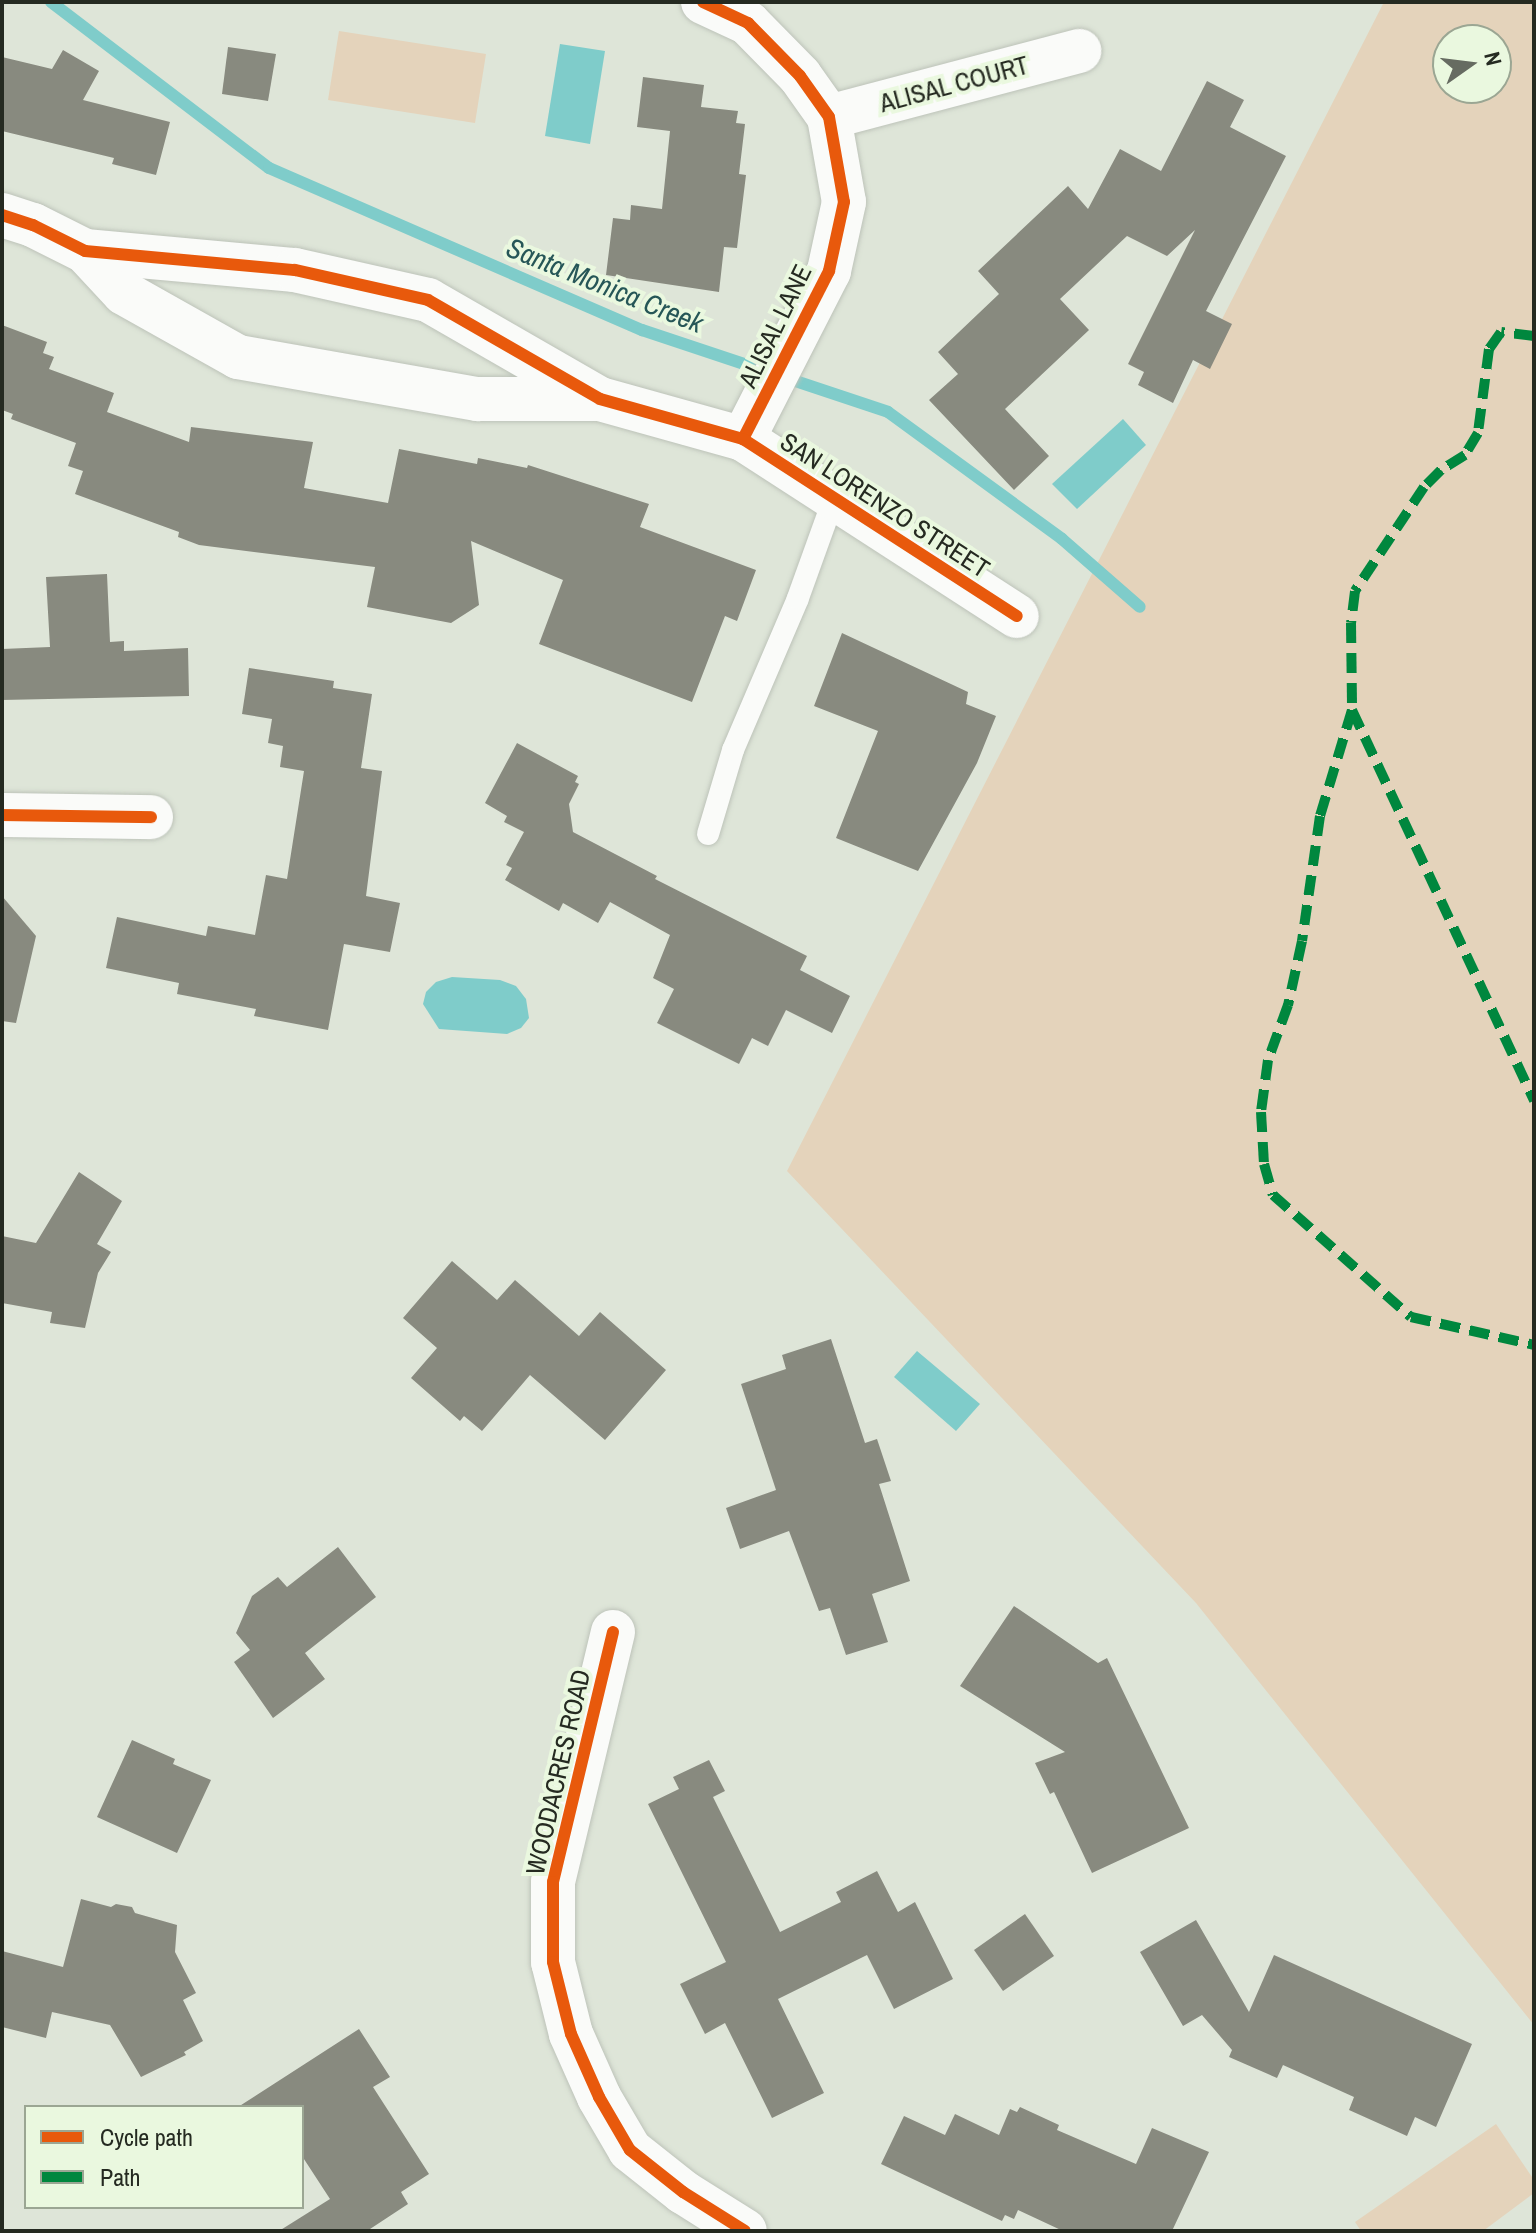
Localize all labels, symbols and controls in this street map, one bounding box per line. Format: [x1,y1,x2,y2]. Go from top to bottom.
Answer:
north arrow [1432,24,1512,104]
street label: ALISAL COURT [876,49,1032,119]
text: N [1477,49,1509,69]
water label: Santa Monica Creek [502,230,708,340]
street label: ALISAL LANE [732,259,818,393]
street label: SAN LORENZO STREET [775,426,995,584]
street label: WOODACRES ROAD [519,1666,597,1878]
legend [24,2105,304,2209]
text: Cycle path [100,2121,193,2153]
text: Path [100,2161,141,2193]

